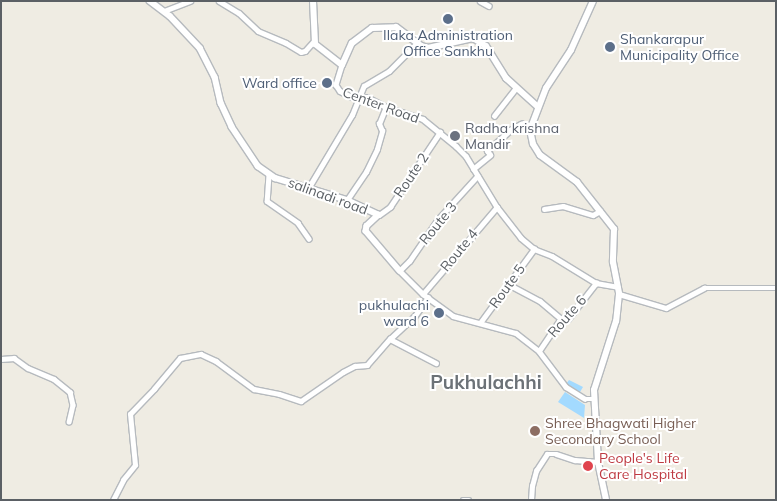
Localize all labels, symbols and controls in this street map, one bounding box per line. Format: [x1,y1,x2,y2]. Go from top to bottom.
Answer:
marker: Ilaka Administration Office Sankhu [442,13,454,25]
place label: Ilaka Administration Office Sankhu [383,27,513,59]
place label: Shankarapur Municipality Office [620,31,739,64]
marker: Shankarapur Municipality Office [604,41,616,53]
place label: Ward office [242,75,317,91]
marker: Ward office [321,77,333,89]
street label: Center Road [340,83,422,127]
place label: Radha krishna Mandir [465,120,559,152]
marker: Radha krishna Mandir [449,130,461,142]
street label: Route 2 [390,150,432,200]
street label: salinadi road [286,174,370,218]
street label: Route 3 [416,198,460,248]
street label: Route 4 [437,225,481,275]
street label: Route 5 [485,261,529,311]
street label: Route 6 [544,292,590,340]
place label: pukhulachi ward 6 [359,297,429,330]
marker: pukhulachi ward 6 [433,307,445,319]
district label: Pukhulachhi [430,372,542,394]
place label: Shree Bhagwati Higher Secondary School [545,415,696,448]
marker: Shree Bhagwati Higher Secondary School [529,425,541,437]
place label: People's Life Care Hospital [599,450,687,482]
marker: People's Life Care Hospital [581,459,595,473]

